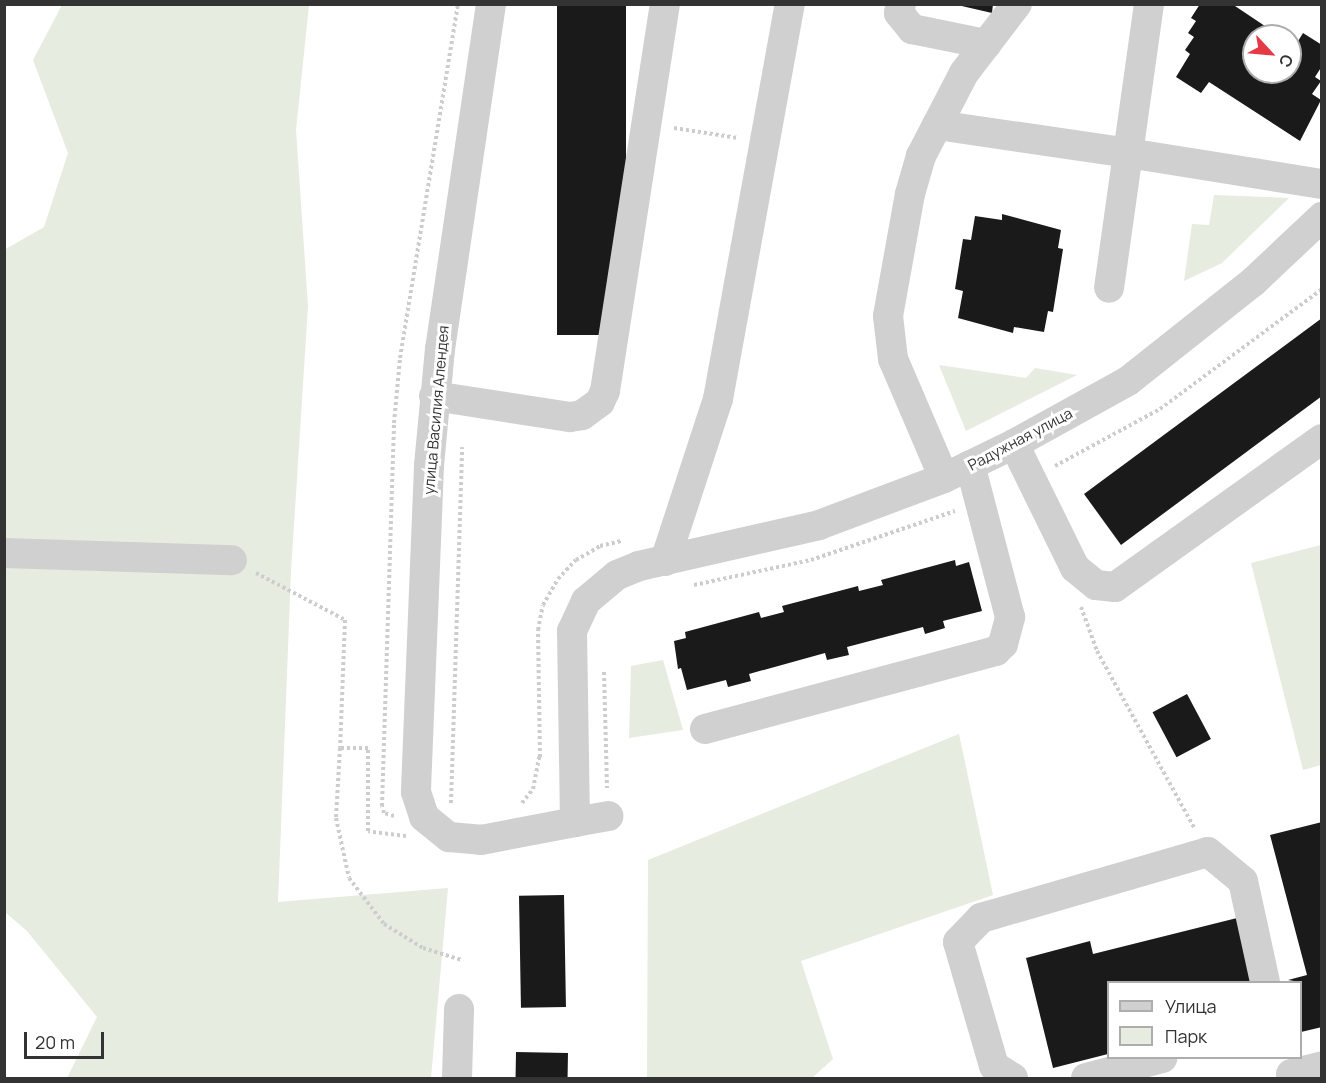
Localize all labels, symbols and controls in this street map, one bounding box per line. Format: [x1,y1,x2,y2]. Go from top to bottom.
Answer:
north arrow [1242,24,1302,84]
text: С [1274,51,1299,71]
street label: улица Василия Алендея [420,325,452,495]
street label: Радужная улица [965,404,1075,474]
legend [1107,981,1302,1059]
text: Улица [1165,994,1217,1018]
scale bar [27,1020,106,1058]
text: Парк [1165,1024,1207,1048]
text: 20 m [35,1030,75,1054]

